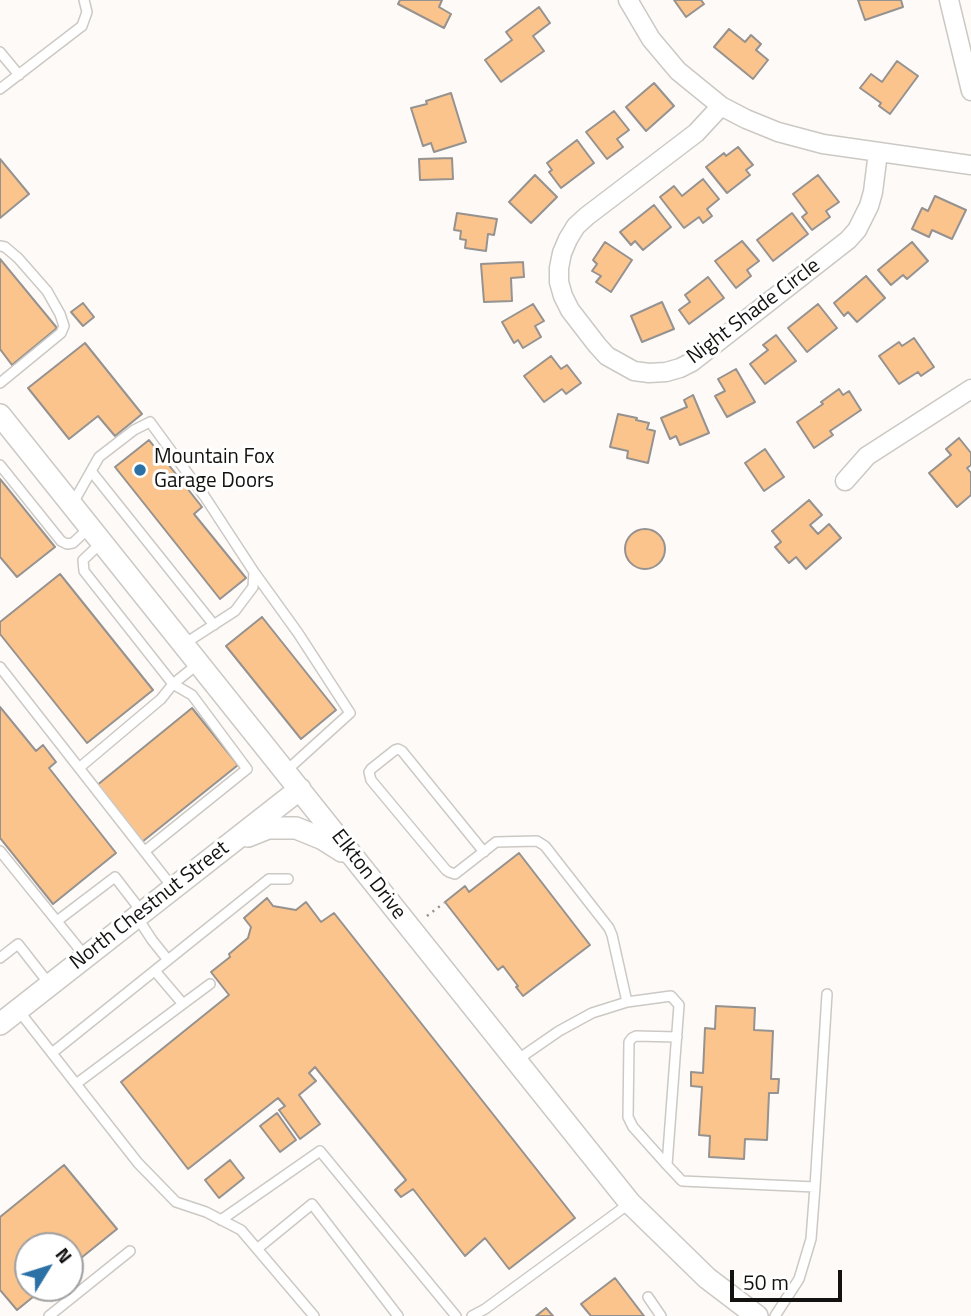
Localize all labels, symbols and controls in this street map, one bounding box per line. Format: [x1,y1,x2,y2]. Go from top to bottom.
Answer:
street label: Night Shade Circle [683,254,825,370]
place label: Mountain Fox Garage Doors [154,445,274,495]
marker: Mountain Fox Garage Doors [132,462,148,478]
street label: Elkton Drive [325,825,411,925]
street label: North Chestnut Street [66,836,234,976]
north arrow [14,1232,84,1302]
text: N [49,1241,80,1269]
scale bar [733,1256,845,1300]
text: 50 m [743,1266,789,1298]

